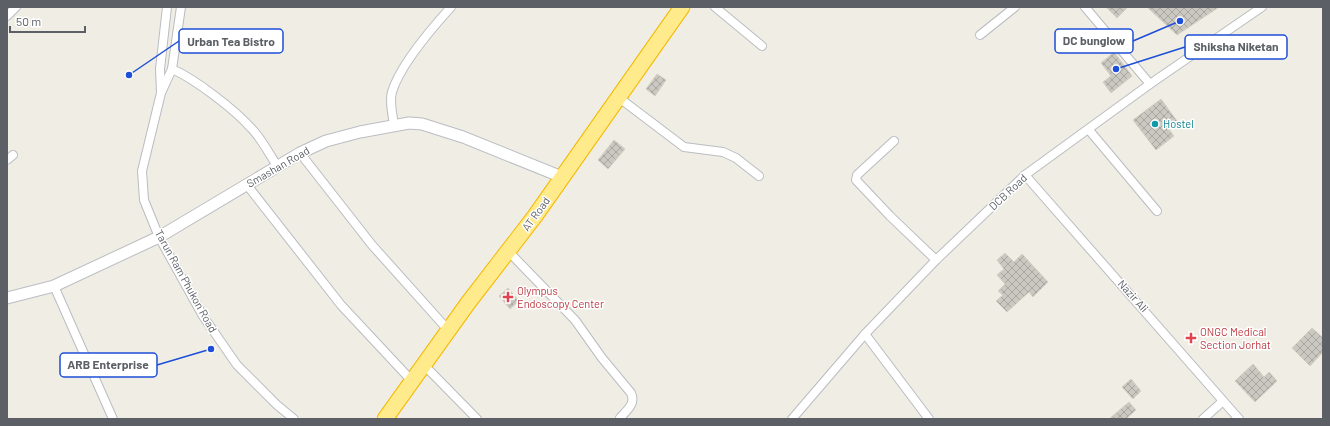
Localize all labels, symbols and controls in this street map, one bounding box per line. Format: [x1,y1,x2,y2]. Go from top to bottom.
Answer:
scale bar [10,8,85,34]
text: 50 m [16,14,41,28]
callout: Urban Tea Bistro [179,29,283,53]
callout: DC bunglow [1055,29,1133,53]
text: DC bunglow [1063,33,1126,47]
text: Urban Tea Bistro [187,34,275,48]
callout: Shiksha Niketan [1185,35,1287,59]
text: Shiksha Niketan [1193,39,1279,53]
place label: Hostel [1163,117,1194,130]
marker: Hostel [1150,119,1160,129]
street label: Smashan Road [244,143,312,190]
street label: DCB Road [986,171,1029,212]
street label: AT Road [519,194,552,233]
street label: Tarun Ram Phukon Road [153,227,220,334]
street label: Nazir Ali [1115,277,1151,315]
place label: Olympus Endoscopy Center [517,284,604,310]
marker: Olympus Endoscopy Center [502,291,514,303]
place label: ONGC Medical Section Jorhat [1200,325,1271,351]
marker: ONGC Medical Section Jorhat [1185,332,1197,344]
callout: ARB Enterprise [60,353,157,377]
text: ARB Enterprise [67,357,149,371]

